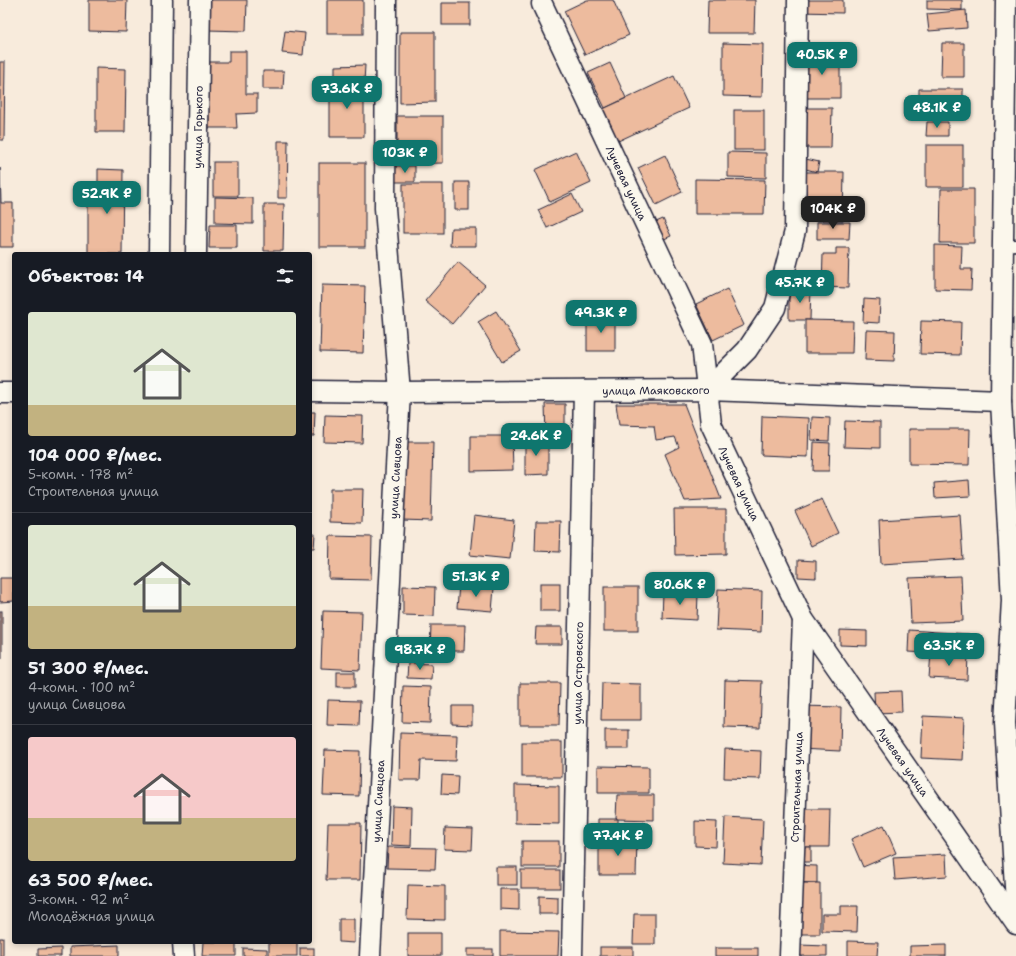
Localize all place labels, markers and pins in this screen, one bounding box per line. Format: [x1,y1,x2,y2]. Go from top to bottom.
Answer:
pin: 40.5K ₽ [785,42,859,76]
pin: 73.6K ₽ [310,76,384,110]
pin: 48.1K ₽ [900,95,974,129]
pin: 103K ₽ [372,140,438,174]
pin: 52.9K ₽ [70,181,144,215]
pin: 104K ₽ [800,196,866,230]
pin: 45.7K ₽ [763,270,837,304]
pin: 49.3K ₽ [564,300,638,334]
pin: 24.6K ₽ [499,423,573,457]
pin: 51.3K ₽ [439,564,513,598]
pin: 80.6K ₽ [643,572,717,606]
pin: 63.5K ₽ [912,633,986,667]
pin: 98.7K ₽ [383,637,457,671]
pin: 77.4K ₽ [581,823,655,857]

